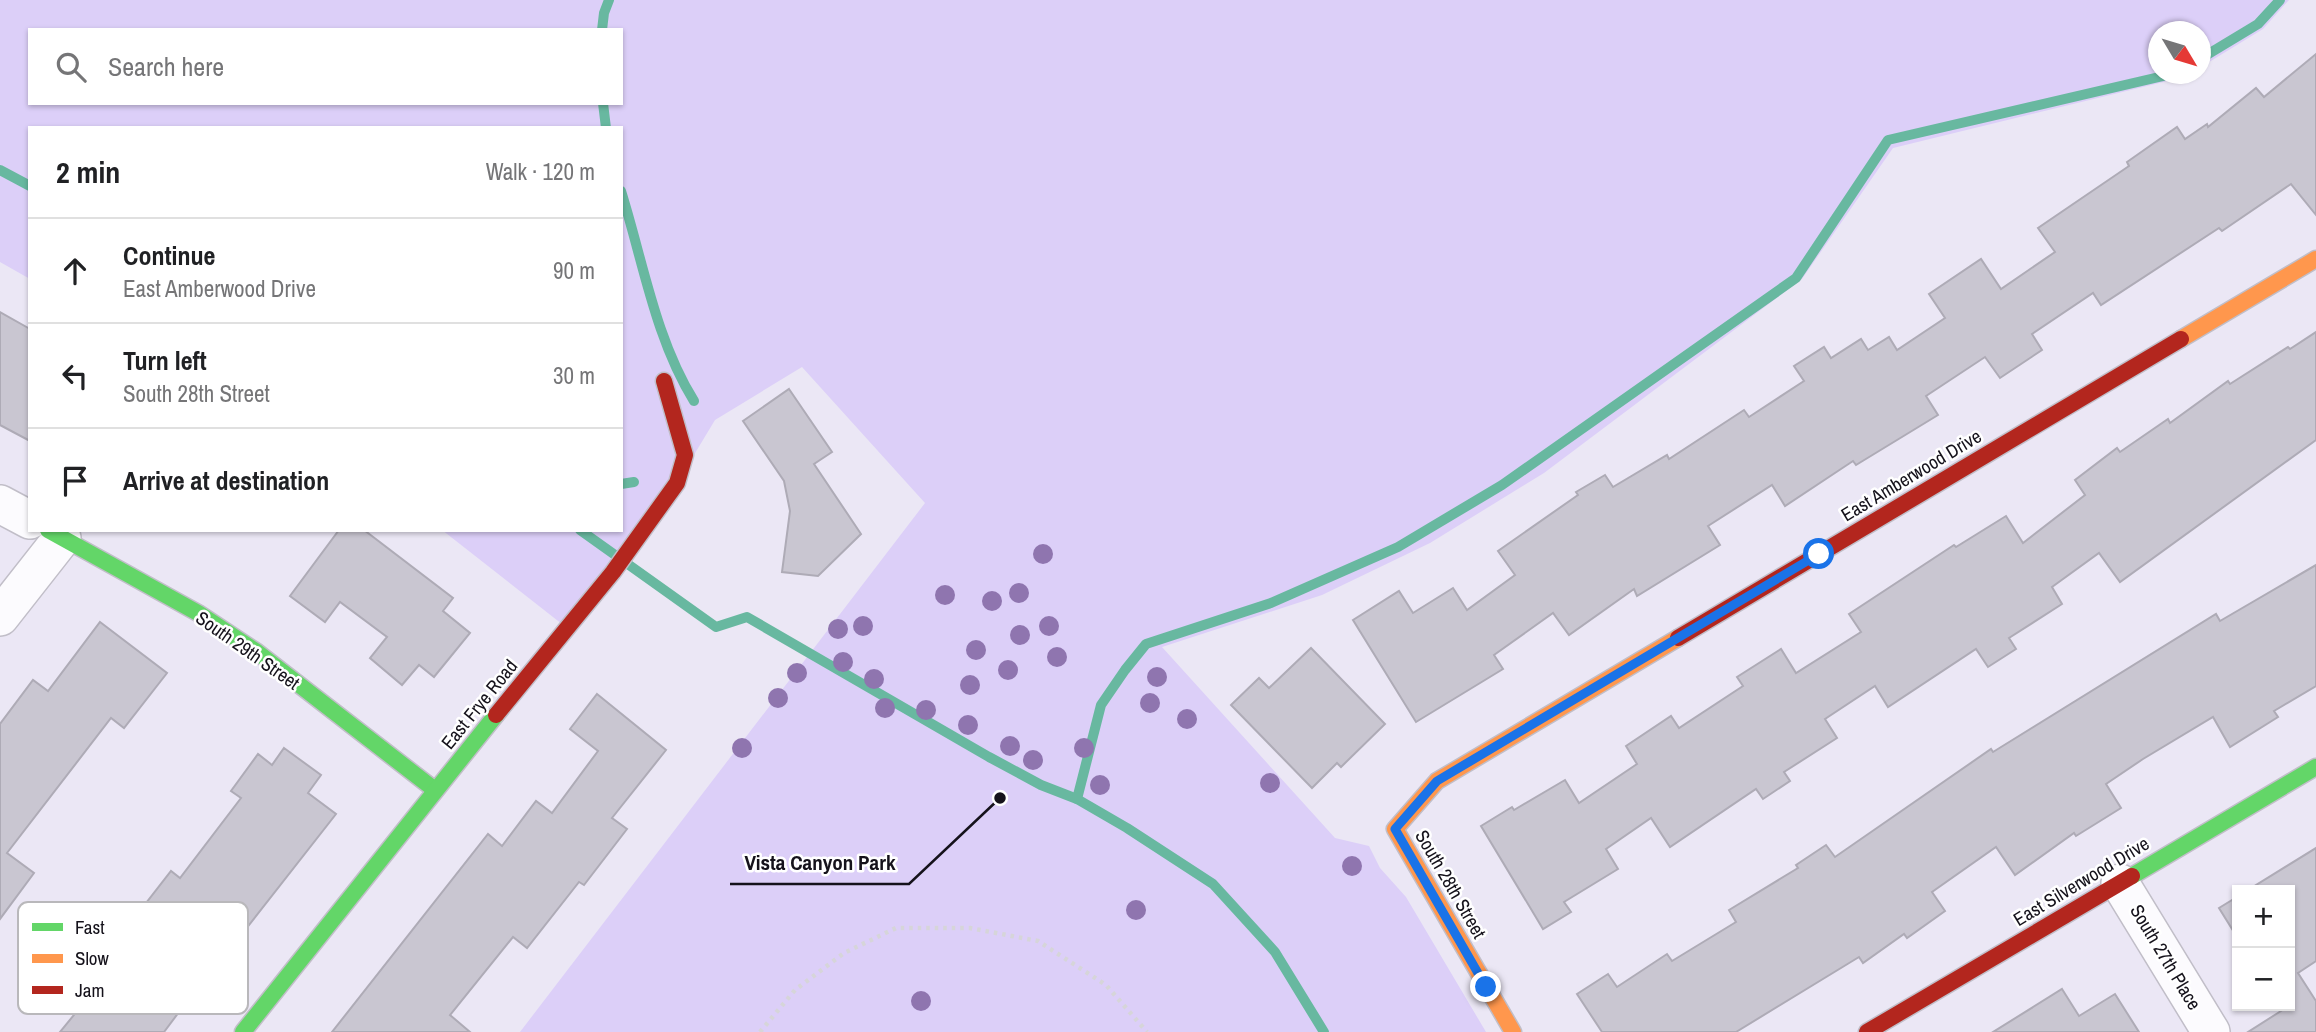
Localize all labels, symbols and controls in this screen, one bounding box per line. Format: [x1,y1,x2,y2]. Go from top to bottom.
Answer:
north arrow [2148,21,2211,84]
search box [28,28,623,105]
icon: search [52,48,90,86]
text: Search here [108,49,224,84]
text: 2 min [56,152,120,192]
text: Walk · 120 m [486,156,595,187]
text: Continue [123,238,215,273]
icon: ahead [56,252,94,290]
text: 90 m [553,255,595,286]
text: East Amberwood Drive [123,273,316,304]
text: Turn left [123,343,207,378]
icon: left [56,357,94,395]
text: 30 m [553,360,595,391]
text: South 28th Street [123,378,270,409]
street label: East Amberwood Drive [1836,423,1986,527]
icon: arrive [56,462,94,500]
text: Arrive at destination [123,463,329,498]
route start [1803,538,1834,569]
street label: South 29th Street [191,605,306,696]
street label: East Frye Road [435,654,523,754]
street label: South 28th Street [1409,825,1493,944]
street label: East Silverwood Drive [2008,830,2154,932]
callout: Vista Canyon Park [730,842,909,884]
text: Vista Canyon Park [745,848,896,877]
map controls [2232,885,2295,1011]
button: + [2232,885,2295,948]
street label: South 27th Place [2124,899,2208,1015]
legend [18,902,248,1014]
text: Fast [75,914,105,940]
text: Slow [75,945,110,971]
button: − [2232,948,2295,1011]
route end [1470,971,1501,1002]
text: Jam [75,977,104,1003]

